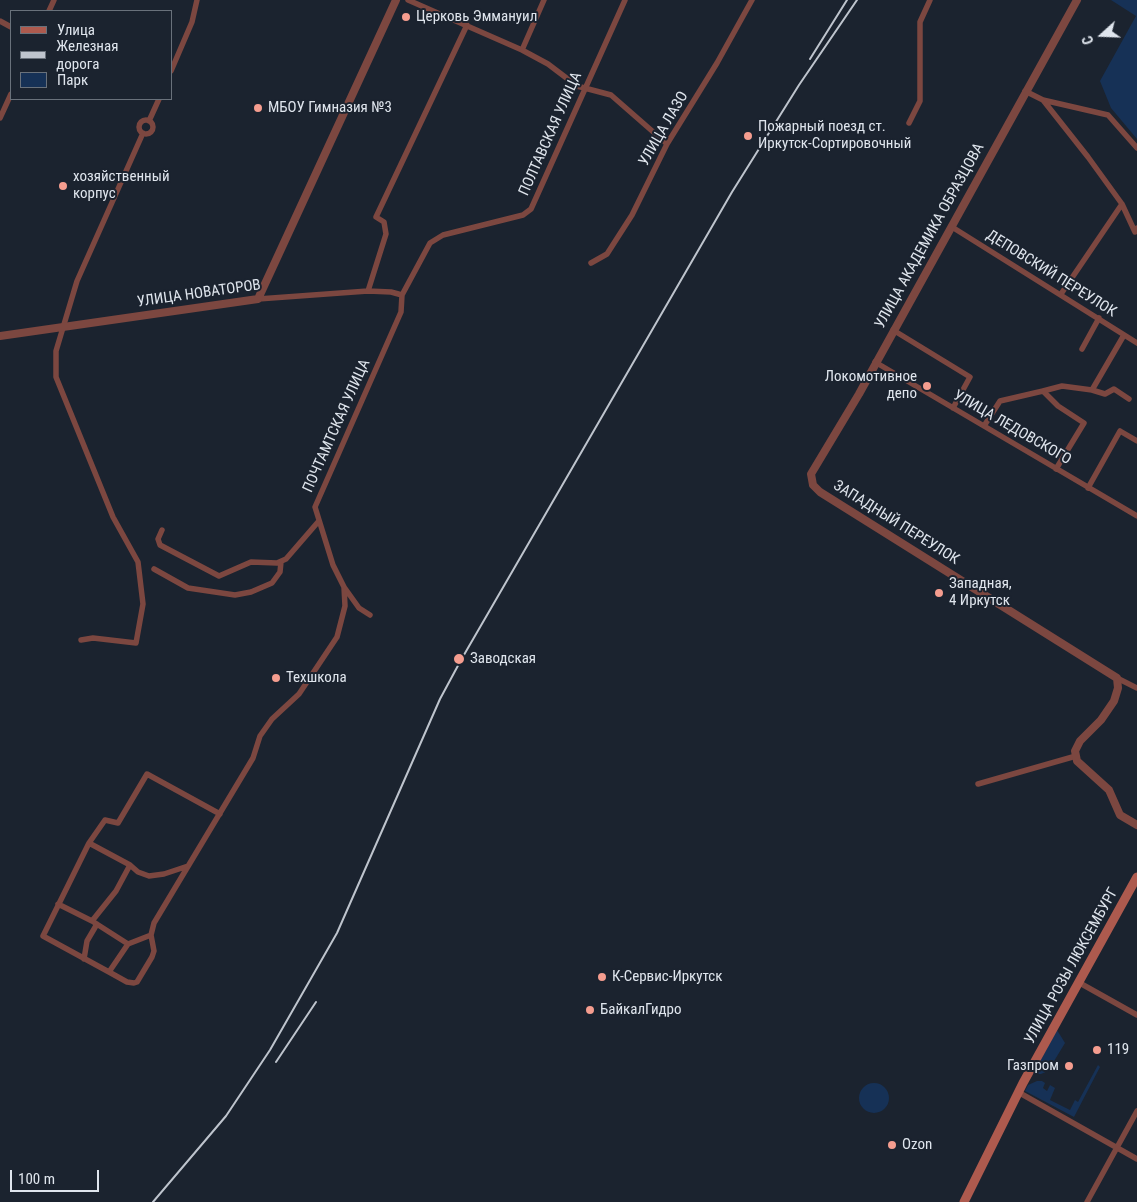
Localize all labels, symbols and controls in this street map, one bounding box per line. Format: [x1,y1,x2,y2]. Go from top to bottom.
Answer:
place label: Церковь Эммануил [416,8,537,26]
legend [10,10,172,100]
north arrow [1077,10,1127,60]
marker: Церковь Эммануил [400,11,412,23]
text: Улица [57,21,95,39]
text: С [1079,34,1097,47]
text: Железная дорога [56,37,118,73]
street label: ПОЛТАВСКАЯ УЛИЦА [516,69,586,199]
text: Парк [57,71,88,89]
street label: УЛИЦА ЛАЗО [635,89,693,169]
place label: МБОУ Гимназия №3 [268,99,392,117]
marker: МБОУ Гимназия №3 [252,102,264,114]
place label: Пожарный поезд ст. Иркутск-Сортировочный [758,118,911,153]
marker: Пожарный поезд ст. Иркутск-Сортировочный [742,130,754,142]
street label: УЛИЦА АКАДЕМИКА ОБРАЗЦОВА [871,140,989,332]
place label: хозяйственный корпус [73,168,170,203]
marker: хозяйственный корпус [57,180,69,192]
street label: ДЕПОВСКИЙ ПЕРЕУЛОК [983,227,1119,321]
street label: УЛИЦА НОВАТОРОВ [136,276,262,312]
street label: ПОЧТАМТСКАЯ УЛИЦА [300,357,374,495]
place label: Локомотивное депо [825,368,917,403]
marker: Локомотивное депо [921,380,933,392]
street label: УЛИЦА ЛЕДОВСКОГО [950,387,1074,469]
street label: ЗАПАДНЫЙ ПЕРЕУЛОК [830,477,962,569]
place label: Западная, 4 Иркутск [949,575,1012,610]
marker: Западная, 4 Иркутск [933,587,945,599]
place label: Заводская [470,650,536,668]
marker: Заводская [452,652,466,666]
place label: Техшкола [286,669,347,687]
marker: Техшкола [270,672,282,684]
street label: УЛИЦА РОЗЫ ЛЮКСЕМБУРГ [1021,885,1123,1047]
place label: К-Сервис-Иркутск [612,968,723,986]
marker: К-Сервис-Иркутск [596,971,608,983]
place label: БайкалГидро [600,1001,682,1019]
marker: БайкалГидро [584,1004,596,1016]
place label: 119 [1107,1041,1129,1059]
marker: 119 [1091,1044,1103,1056]
place label: Газпром [1007,1057,1059,1075]
marker: Газпром [1063,1060,1075,1072]
place label: Ozon [902,1136,932,1154]
marker: Ozon [886,1139,898,1151]
scale bar [12,1160,101,1192]
text: 100 m [18,1170,55,1188]

